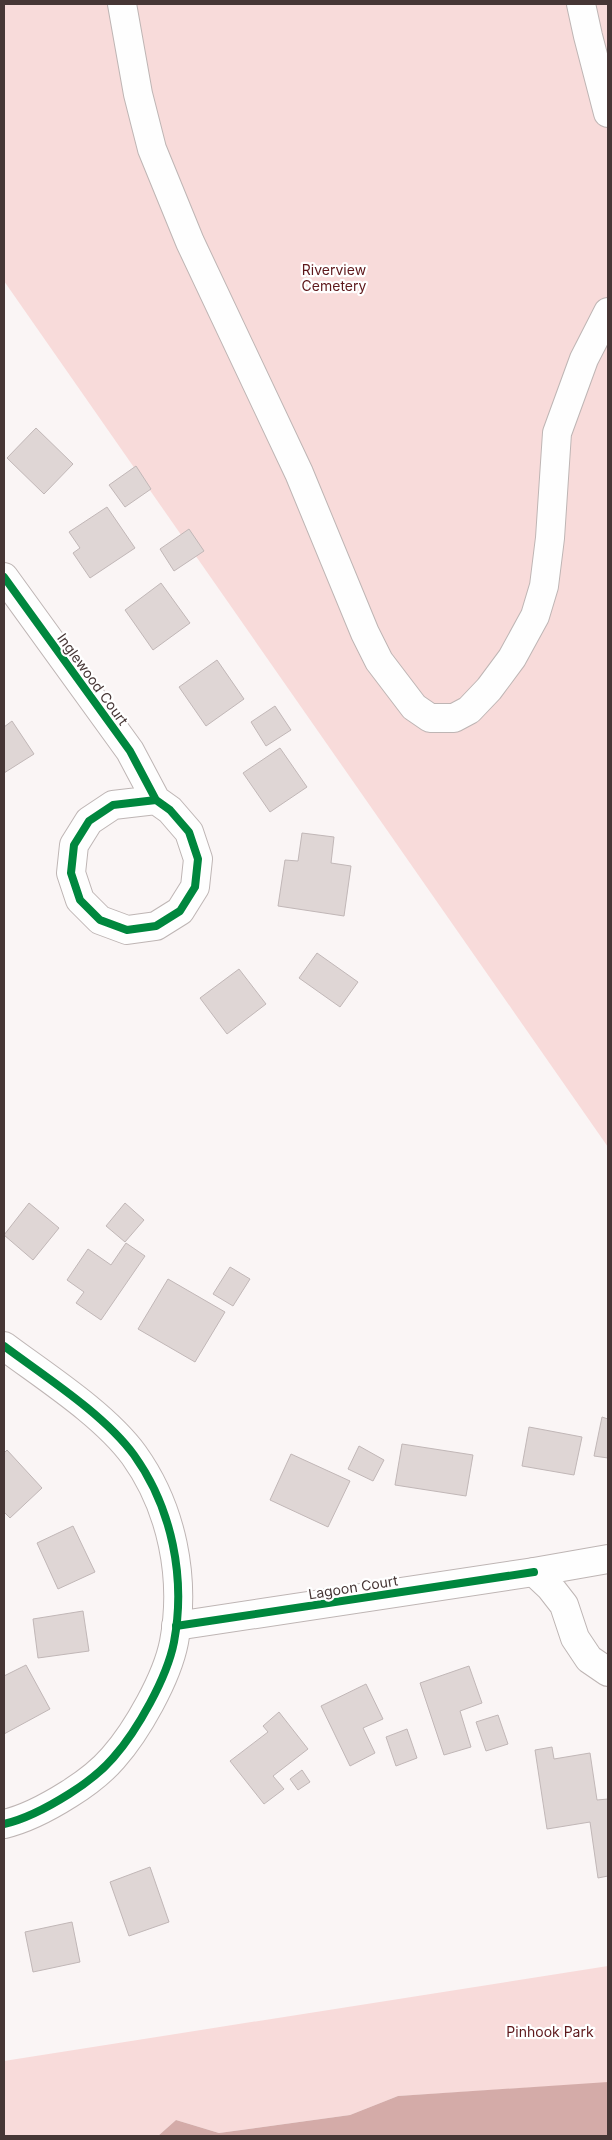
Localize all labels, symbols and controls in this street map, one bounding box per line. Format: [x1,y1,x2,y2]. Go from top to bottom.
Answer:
park label: Riverview Cemetery [302,261,367,294]
street label: Inglewood Court [54,630,132,729]
street label: Lagoon Court [307,1571,399,1602]
park label: Pinhook Park [506,2023,594,2040]

